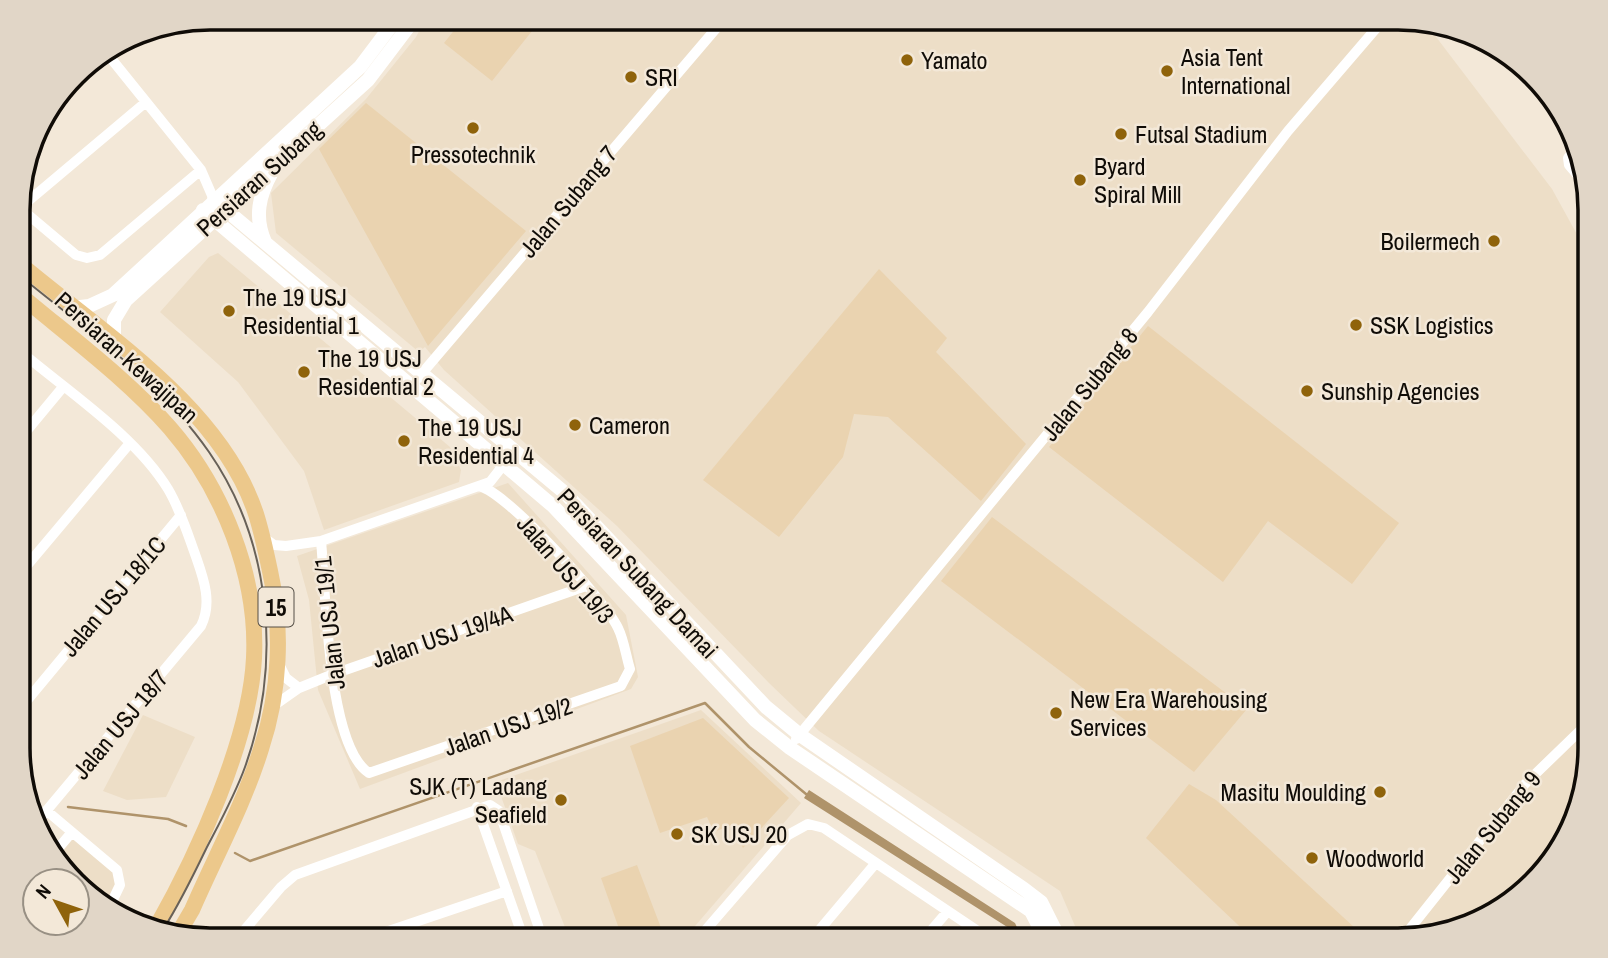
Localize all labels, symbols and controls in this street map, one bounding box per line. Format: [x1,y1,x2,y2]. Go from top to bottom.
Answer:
place label: Asia Tent International [1180,41,1290,101]
place label: Yamato [921,44,987,76]
marker: Yamato [899,52,915,68]
place label: SRI [645,61,678,93]
marker: Asia Tent International [1159,63,1175,79]
marker: SRI [623,69,639,85]
street label: Persiaran Subang [189,113,329,243]
place label: Futsal Stadium [1135,118,1267,150]
marker: Pressotechnik [465,120,481,136]
marker: Futsal Stadium [1113,126,1129,142]
place label: Pressotechnik [411,138,536,170]
street label: Jalan Subang 7 [512,138,624,264]
place label: Byard Spiral Mill [1094,150,1181,210]
marker: Byard Spiral Mill [1072,172,1088,188]
place label: Boilermech [1380,225,1480,257]
marker: Boilermech [1486,233,1502,249]
place label: The 19 USJ Residential 1 [243,281,359,341]
street label: Persiaran Kewajipan [48,284,206,430]
marker: The 19 USJ Residential 1 [221,303,237,319]
place label: SSK Logistics [1370,309,1494,341]
marker: SSK Logistics [1348,317,1364,333]
street label: Jalan Subang 8 [1034,321,1144,447]
place label: The 19 USJ Residential 2 [318,342,434,402]
marker: The 19 USJ Residential 2 [296,364,312,380]
place label: Sunship Agencies [1321,375,1480,407]
marker: Sunship Agencies [1299,383,1315,399]
place label: Cameron [589,409,670,441]
place label: The 19 USJ Residential 4 [418,411,534,471]
marker: Cameron [567,417,583,433]
marker: The 19 USJ Residential 4 [396,433,412,449]
street label: Persiaran Subang Damai [551,481,725,665]
street label: Jalan USJ 19/3 [510,508,622,630]
street label: Jalan USJ 18/1C [53,529,173,663]
street label: Jalan USJ 19/1 [306,555,352,691]
road number: 15 [258,587,294,626]
street label: Jalan USJ 19/4A [367,597,517,675]
street label: Jalan USJ 18/7 [65,663,175,785]
place label: New Era Warehousing Services [1070,683,1267,743]
street label: Jalan USJ 19/2 [440,689,576,763]
marker: New Era Warehousing Services [1048,705,1064,721]
street label: Jalan Subang 9 [1437,764,1547,890]
place label: SJK (T) Ladang Seafield [409,770,547,830]
place label: Masitu Moulding [1221,776,1366,808]
marker: Masitu Moulding [1372,784,1388,800]
marker: SJK (T) Ladang Seafield [553,792,569,808]
place label: SK USJ 20 [691,818,787,850]
marker: SK USJ 20 [669,826,685,842]
place label: Woodworld [1326,842,1424,874]
marker: Woodworld [1304,850,1320,866]
north arrow [21,867,91,937]
text: N [29,878,57,904]

